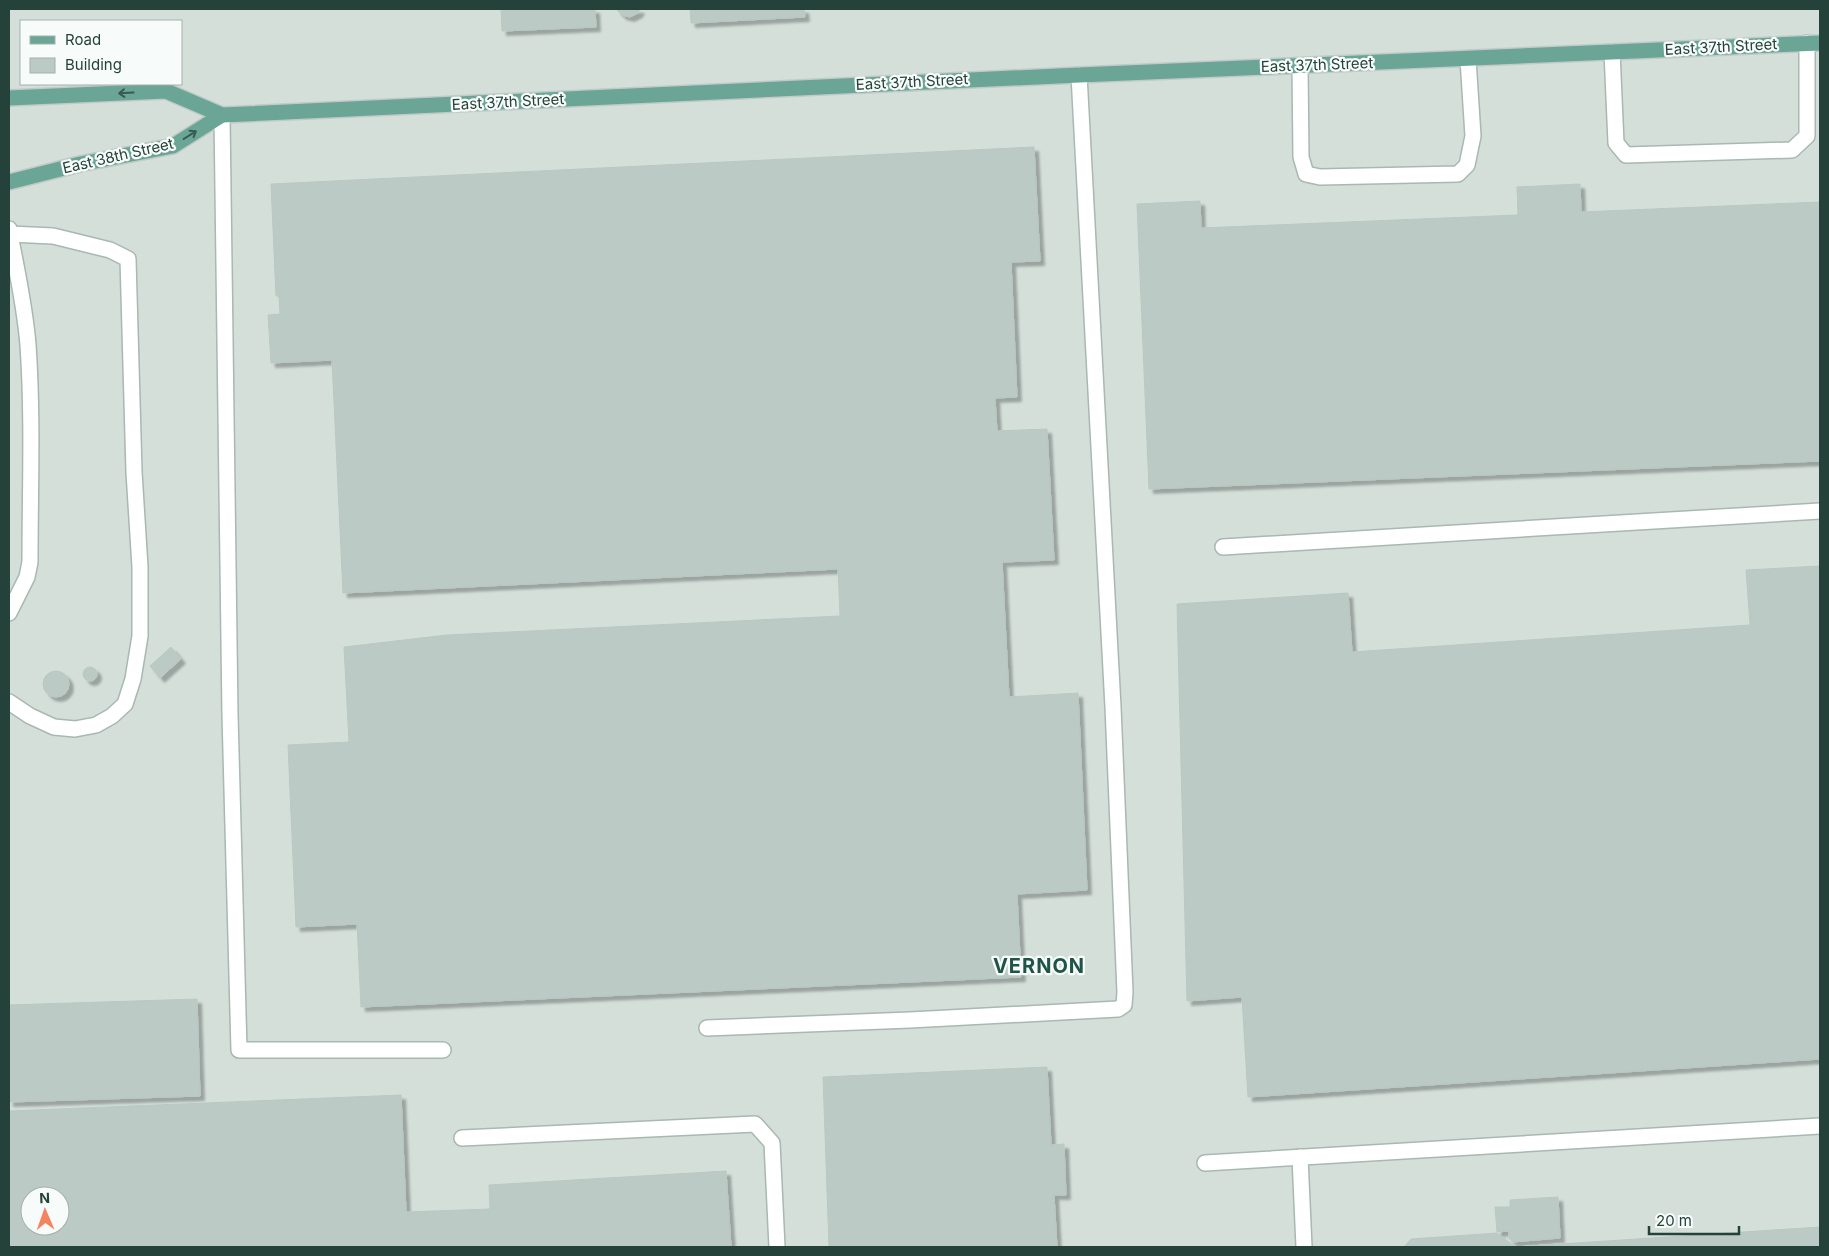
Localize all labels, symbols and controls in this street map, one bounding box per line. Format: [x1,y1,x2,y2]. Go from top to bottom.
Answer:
legend [20,20,182,85]
text: Road [65,30,101,49]
street label: East 37th Street [1664,34,1778,59]
street label: East 37th Street [1260,53,1374,76]
text: Building [65,55,122,74]
street label: East 37th Street [855,69,969,94]
one-way arrow [118,89,134,98]
street label: East 37th Street [451,89,565,114]
one-way arrow [183,130,197,140]
street label: East 38th Street [61,133,175,178]
district label: VERNON [993,954,1085,978]
north arrow [20,1186,70,1236]
text: N [39,1189,50,1206]
scale bar [1649,1204,1739,1236]
text: 20 m [1656,1211,1692,1230]

